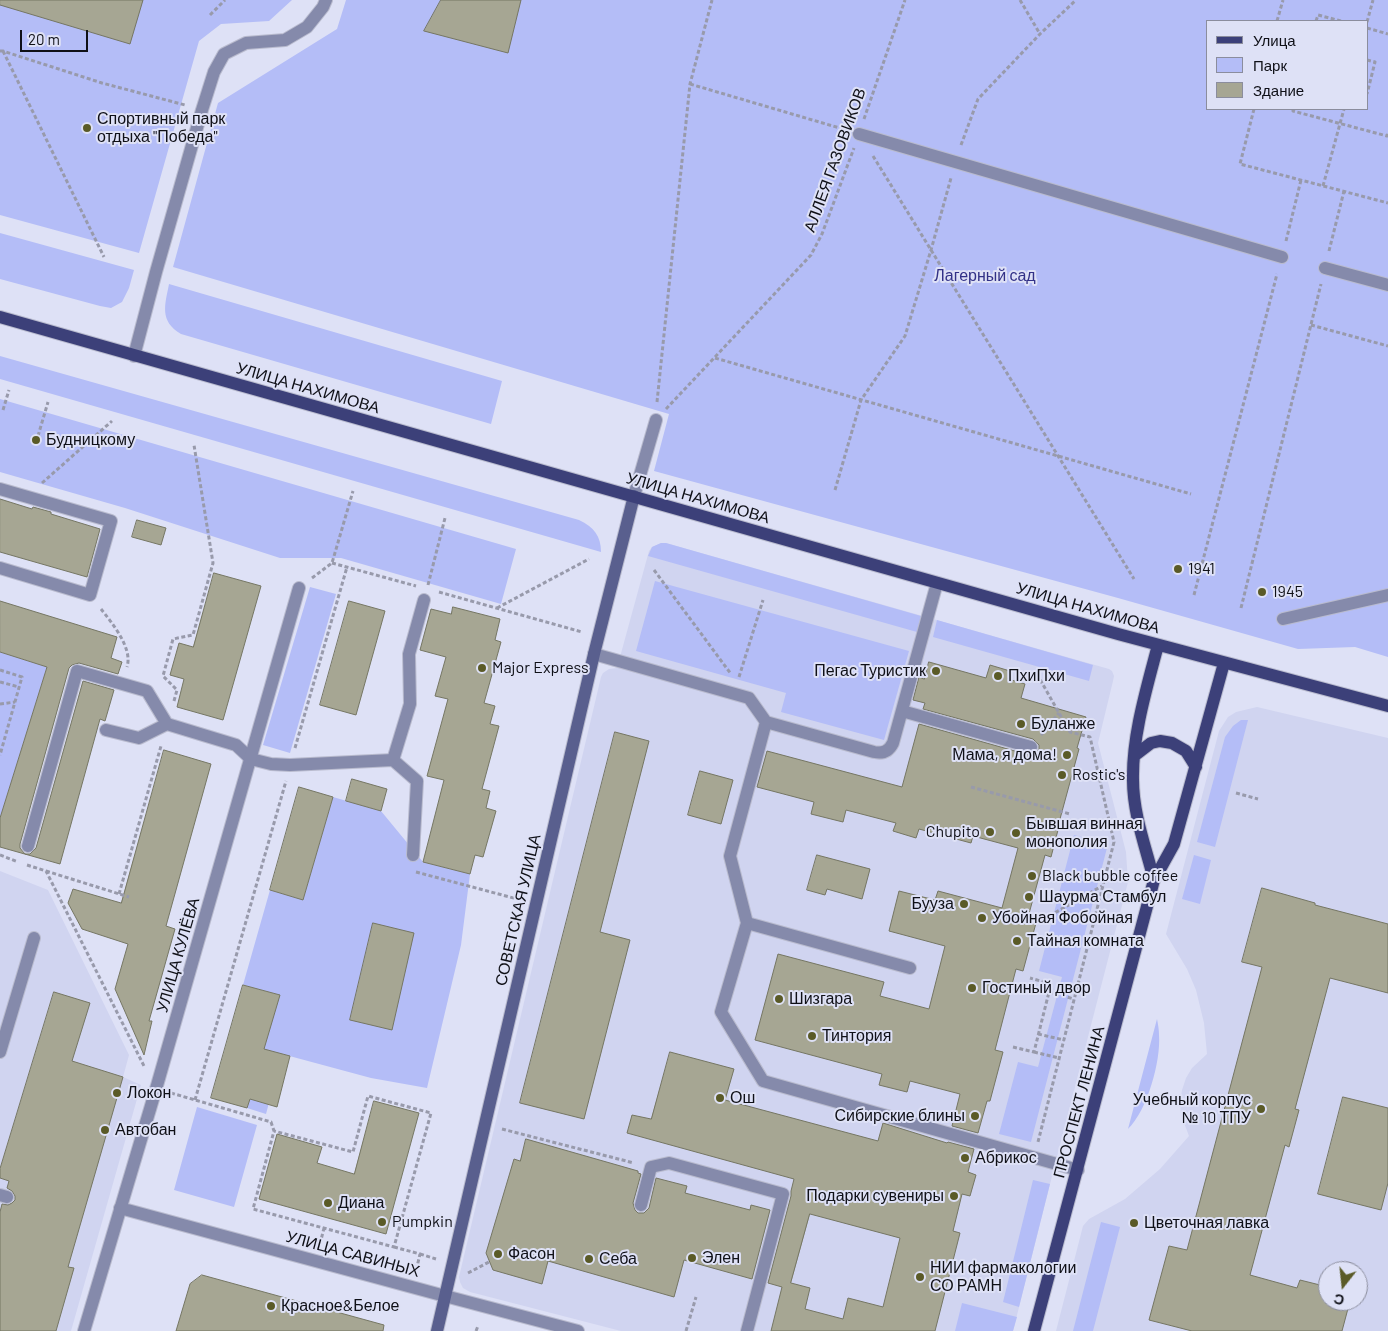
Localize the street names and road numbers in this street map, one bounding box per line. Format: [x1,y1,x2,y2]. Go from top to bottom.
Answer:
street label: АЛЛЕЯ ГАЗОВИКОВ [800,85,870,235]
street label: УЛИЦА НАХИМОВА [234,358,382,418]
street label: УЛИЦА НАХИМОВА [624,468,772,528]
street label: УЛИЦА НАХИМОВА [1014,578,1162,638]
street label: СОВЕТСКАЯ УЛИЦА [491,832,545,988]
street label: УЛИЦА КУЛЁВА [152,895,204,1015]
street label: ПРОСПЕКТ ЛЕНИНА [1049,1024,1109,1180]
street label: УЛИЦА САВИНЫХ [284,1227,422,1281]

